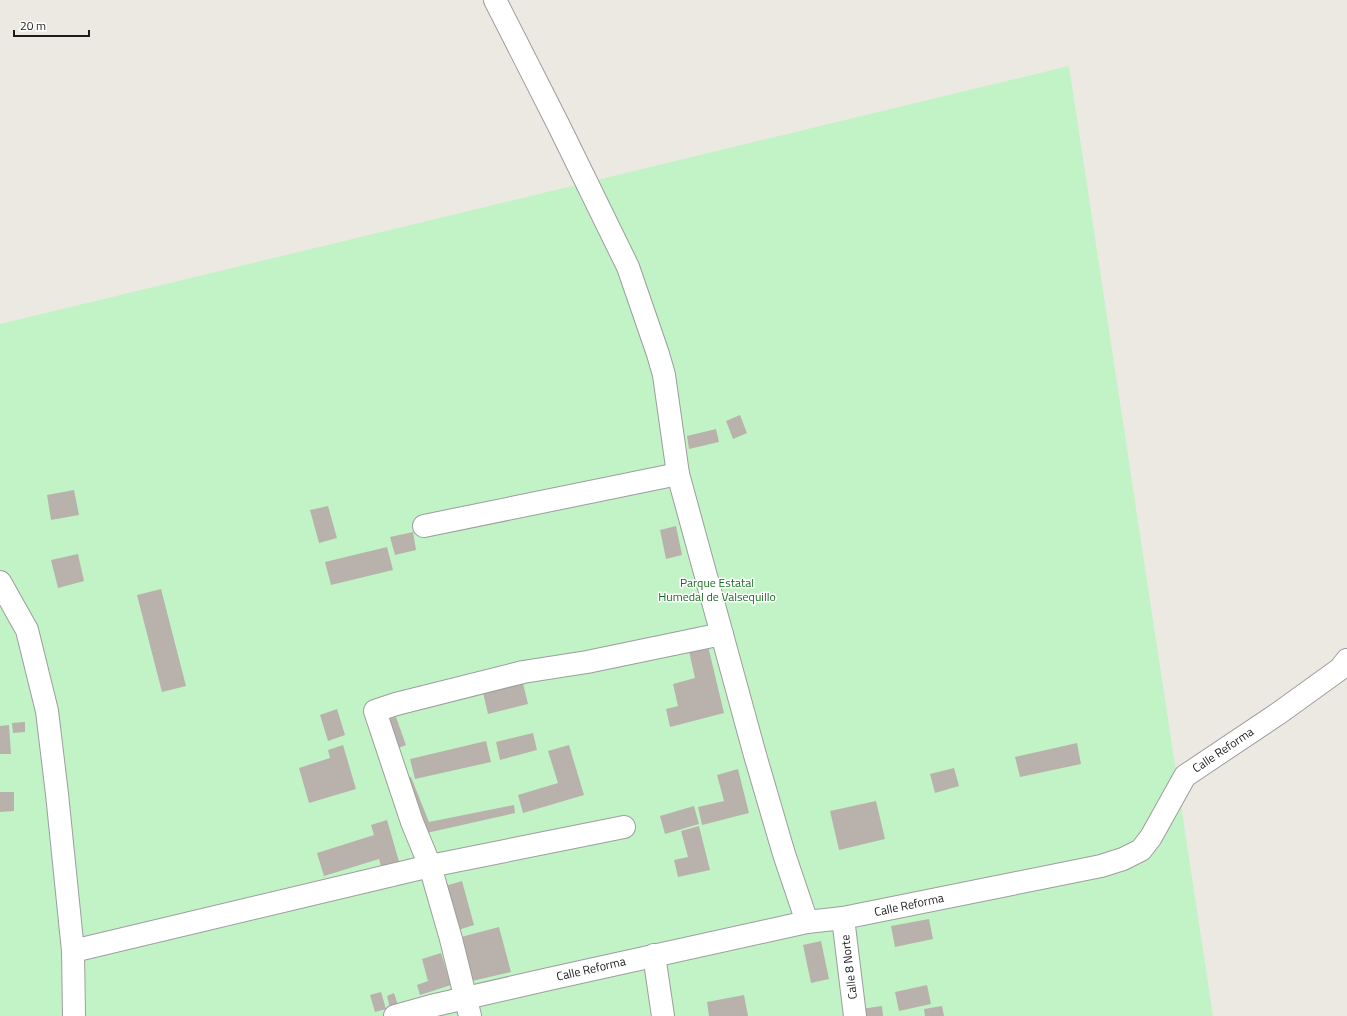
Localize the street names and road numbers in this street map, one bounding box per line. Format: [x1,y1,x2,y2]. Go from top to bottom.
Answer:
street label: Calle Reforma [1188,722,1257,777]
street label: Calle Reforma [872,888,945,921]
street label: Calle 8 Norte [835,934,862,1000]
street label: Calle Reforma [554,951,627,986]

